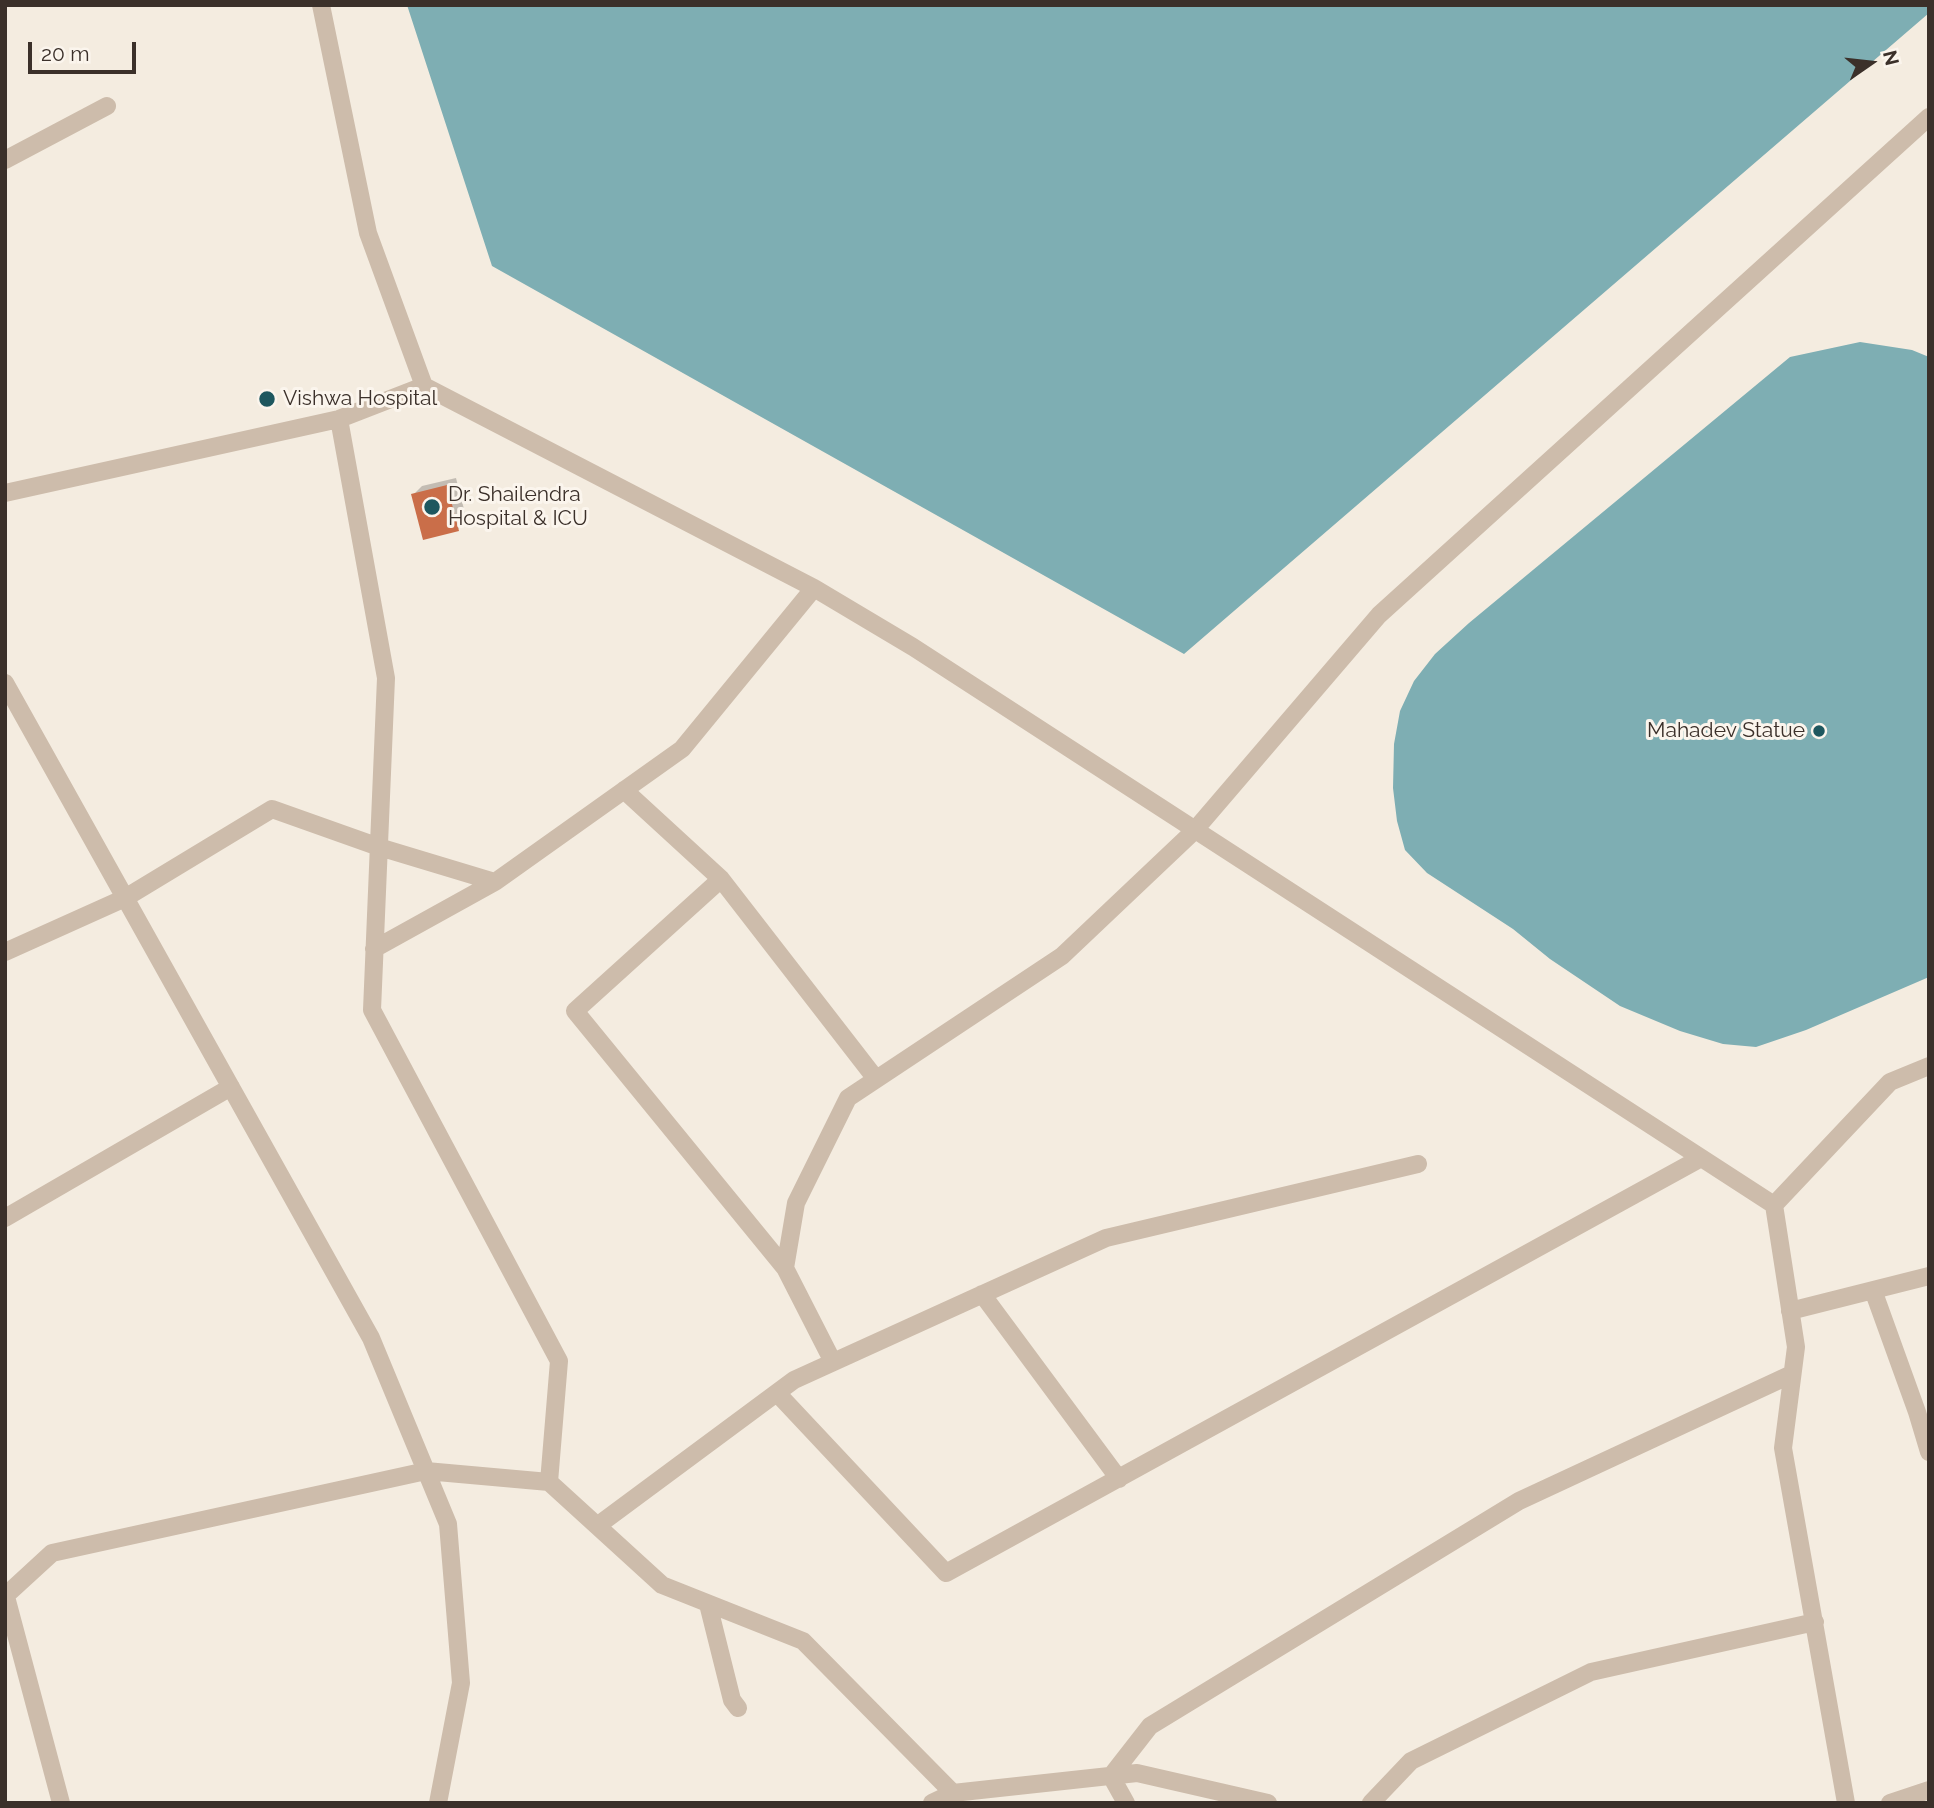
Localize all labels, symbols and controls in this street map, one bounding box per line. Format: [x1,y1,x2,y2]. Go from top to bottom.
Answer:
scale bar [32,28,140,72]
north arrow [1836,28,1906,98]
text: 20 m [41,41,89,66]
text: N [1879,48,1904,68]
place label: Vishwa Hospital [283,386,437,412]
marker: Vishwa Hospital [257,389,277,409]
place label: Dr. Shailendra Hospital & ICU [448,482,588,532]
marker: Dr. Shailendra Hospital & ICU [422,497,442,517]
place label: Mahadev Statue [1647,718,1805,744]
marker: Mahadev Statue [1811,723,1827,739]

